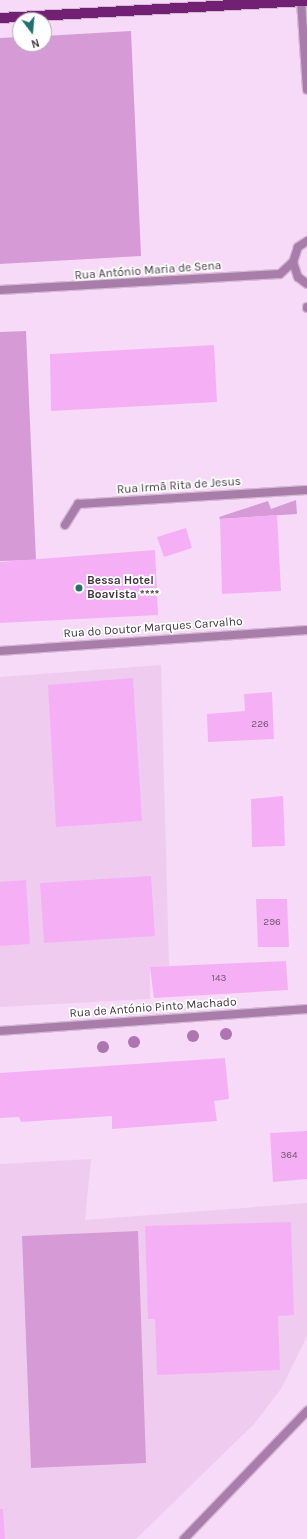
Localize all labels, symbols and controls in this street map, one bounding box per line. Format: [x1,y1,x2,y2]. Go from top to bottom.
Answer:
north arrow [12,12,52,52]
text: N [30,36,41,50]
street label: Rua António Maria de Sena [74,259,222,283]
street label: Rua Irmã Rita de Jesus [116,474,242,498]
place label: Bessa Hotel Boavista **** [87,574,160,602]
marker: Bessa Hotel Boavista **** [74,583,84,593]
street label: Rua do Doutor Marques Carvalho [63,615,243,641]
house number: 226 [251,719,269,731]
house number: 296 [263,917,281,929]
house number: 143 [212,973,226,985]
street label: Rua de António Pinto Machado [69,995,237,1021]
house number: 364 [280,1150,298,1162]

